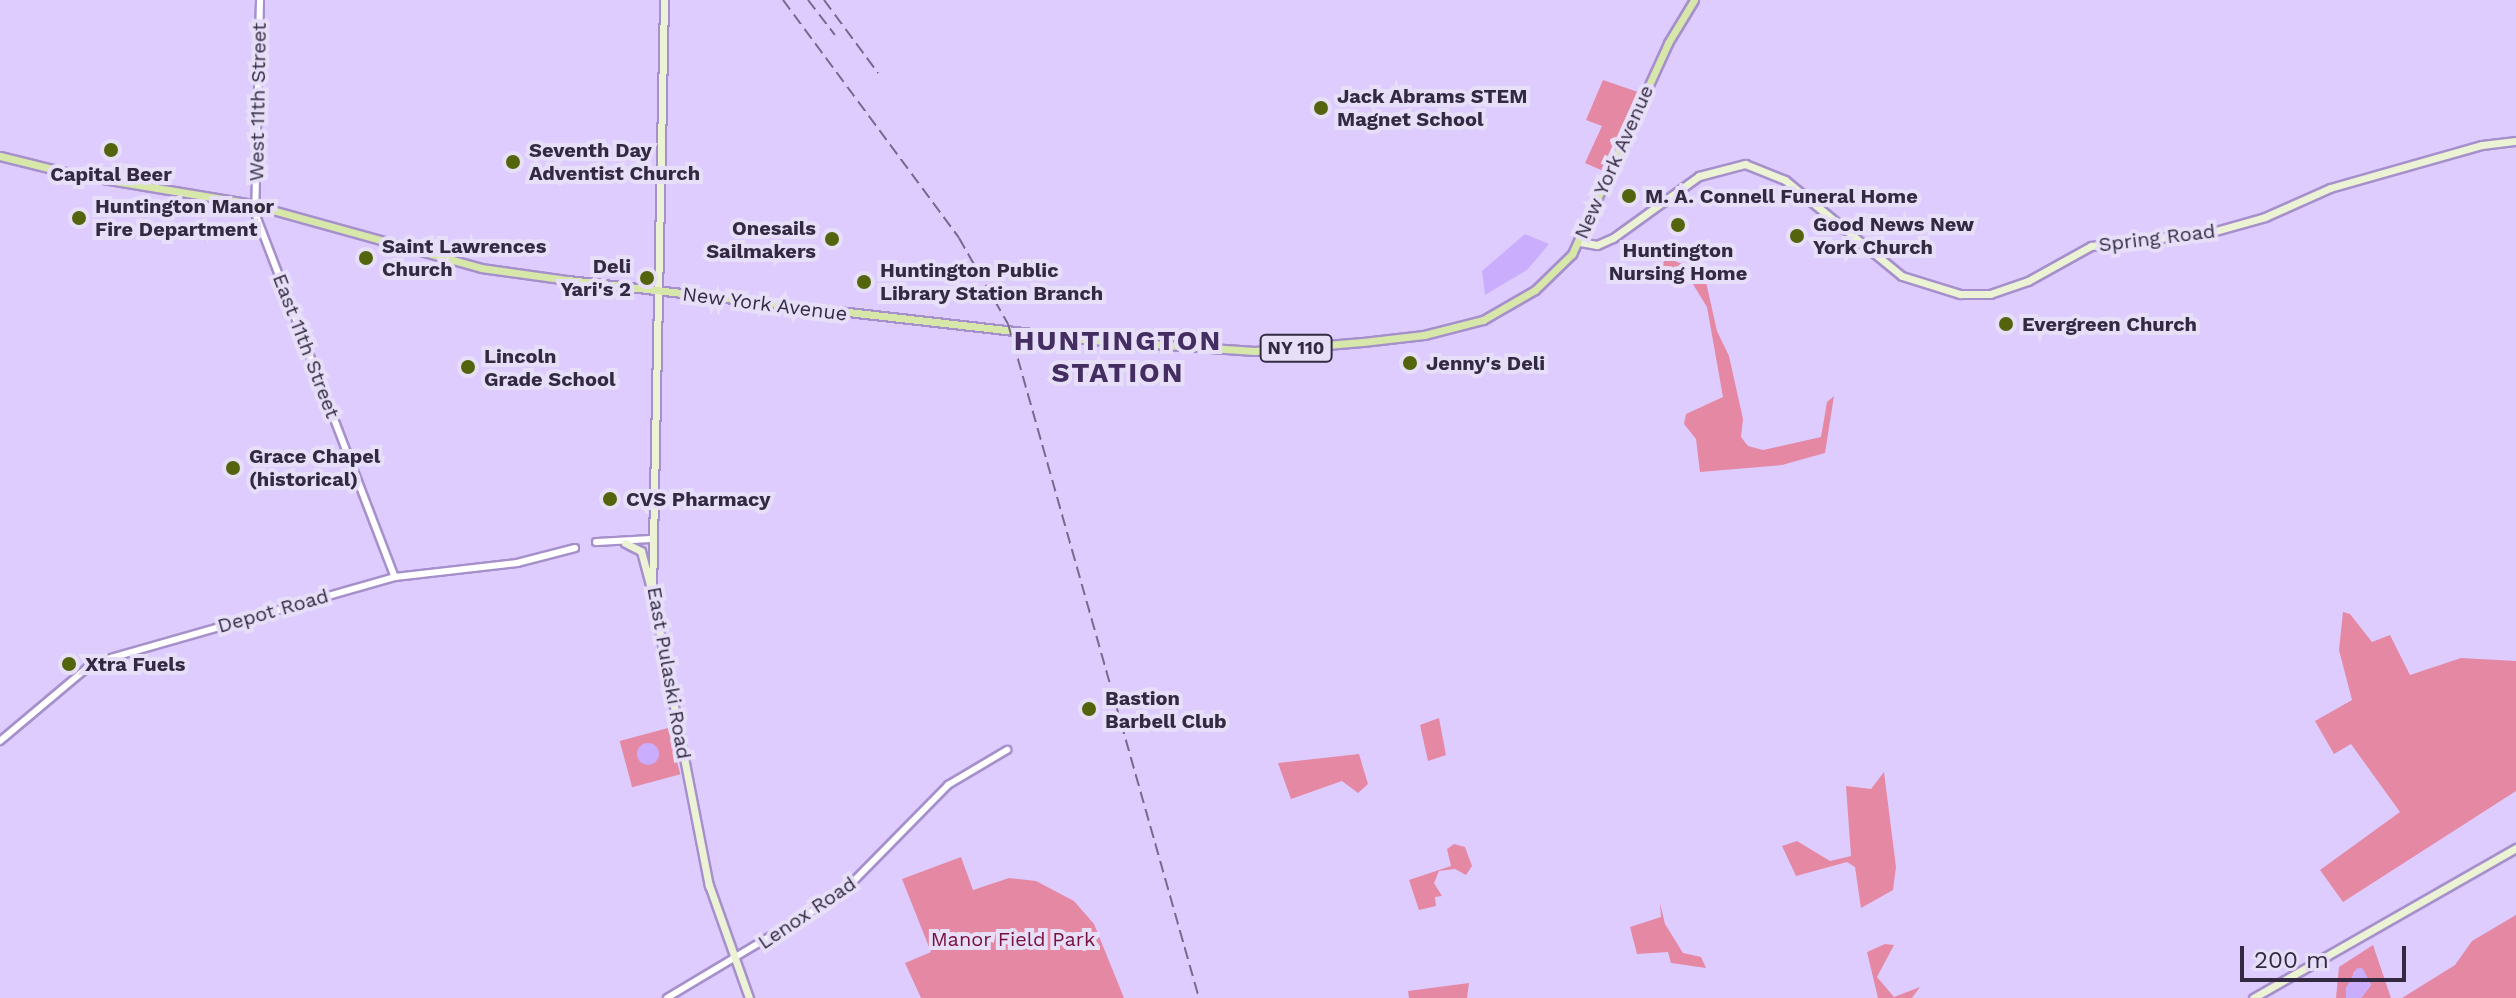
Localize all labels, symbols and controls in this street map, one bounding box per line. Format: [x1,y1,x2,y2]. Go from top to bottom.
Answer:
street label: West 11th Street [245,22,271,182]
street label: New York Avenue [1569,80,1659,244]
place label: Jack Abrams STEM Magnet School [1337,84,1528,131]
marker: Jack Abrams STEM Magnet School [1312,99,1330,117]
place label: Seventh Day Adventist Church [529,138,700,185]
marker: Capital Beer [102,141,120,159]
marker: Seventh Day Adventist Church [504,153,522,171]
place label: Capital Beer [50,162,172,186]
place label: M. A. Connell Funeral Home [1645,184,1919,208]
marker: M. A. Connell Funeral Home [1620,187,1638,205]
place label: Huntington Manor Fire Department [95,194,274,241]
marker: Huntington Manor Fire Department [70,209,88,227]
place label: Good News New York Church [1813,212,1974,259]
place label: Onesails Sailmakers [706,216,816,263]
marker: Huntington Nursing Home [1669,216,1687,234]
street label: Spring Road [2097,219,2217,257]
marker: Good News New York Church [1788,227,1806,245]
marker: Onesails Sailmakers [823,230,841,248]
place label: Saint Lawrences Church [382,234,546,281]
place label: Huntington Nursing Home [1609,238,1747,285]
marker: Saint Lawrences Church [357,249,375,267]
place label: Deli Yari's 2 [560,254,631,301]
place label: Huntington Public Library Station Branch [880,258,1104,305]
marker: Deli Yari's 2 [638,269,656,287]
street label: East 11th Street [267,270,345,422]
marker: Huntington Public Library Station Branch [855,273,873,291]
street label: New York Avenue [680,282,850,326]
place label: Evergreen Church [2022,312,2197,336]
marker: Evergreen Church [1997,315,2015,333]
district label: HUNTINGTON STATION [1014,324,1222,390]
road number: NY 110 [1258,334,1334,362]
place label: Lincoln Grade School [484,344,615,391]
place label: Jenny's Deli [1426,351,1545,375]
marker: Jenny's Deli [1401,354,1419,372]
marker: Lincoln Grade School [459,358,477,376]
place label: Grace Chapel (historical) [249,444,380,491]
marker: Grace Chapel (historical) [224,459,242,477]
place label: CVS Pharmacy [626,487,770,511]
marker: CVS Pharmacy [601,490,619,508]
street label: Depot Road [215,584,331,638]
street label: East Pulaski Road [642,585,696,761]
place label: Xtra Fuels [85,652,186,676]
marker: Xtra Fuels [60,655,78,673]
place label: Bastion Barbell Club [1105,686,1227,733]
marker: Bastion Barbell Club [1080,700,1098,718]
street label: Lenox Road [753,871,861,955]
park label: Manor Field Park [930,927,1096,951]
scale bar [2244,930,2410,980]
text: 200 m [2254,946,2329,974]

